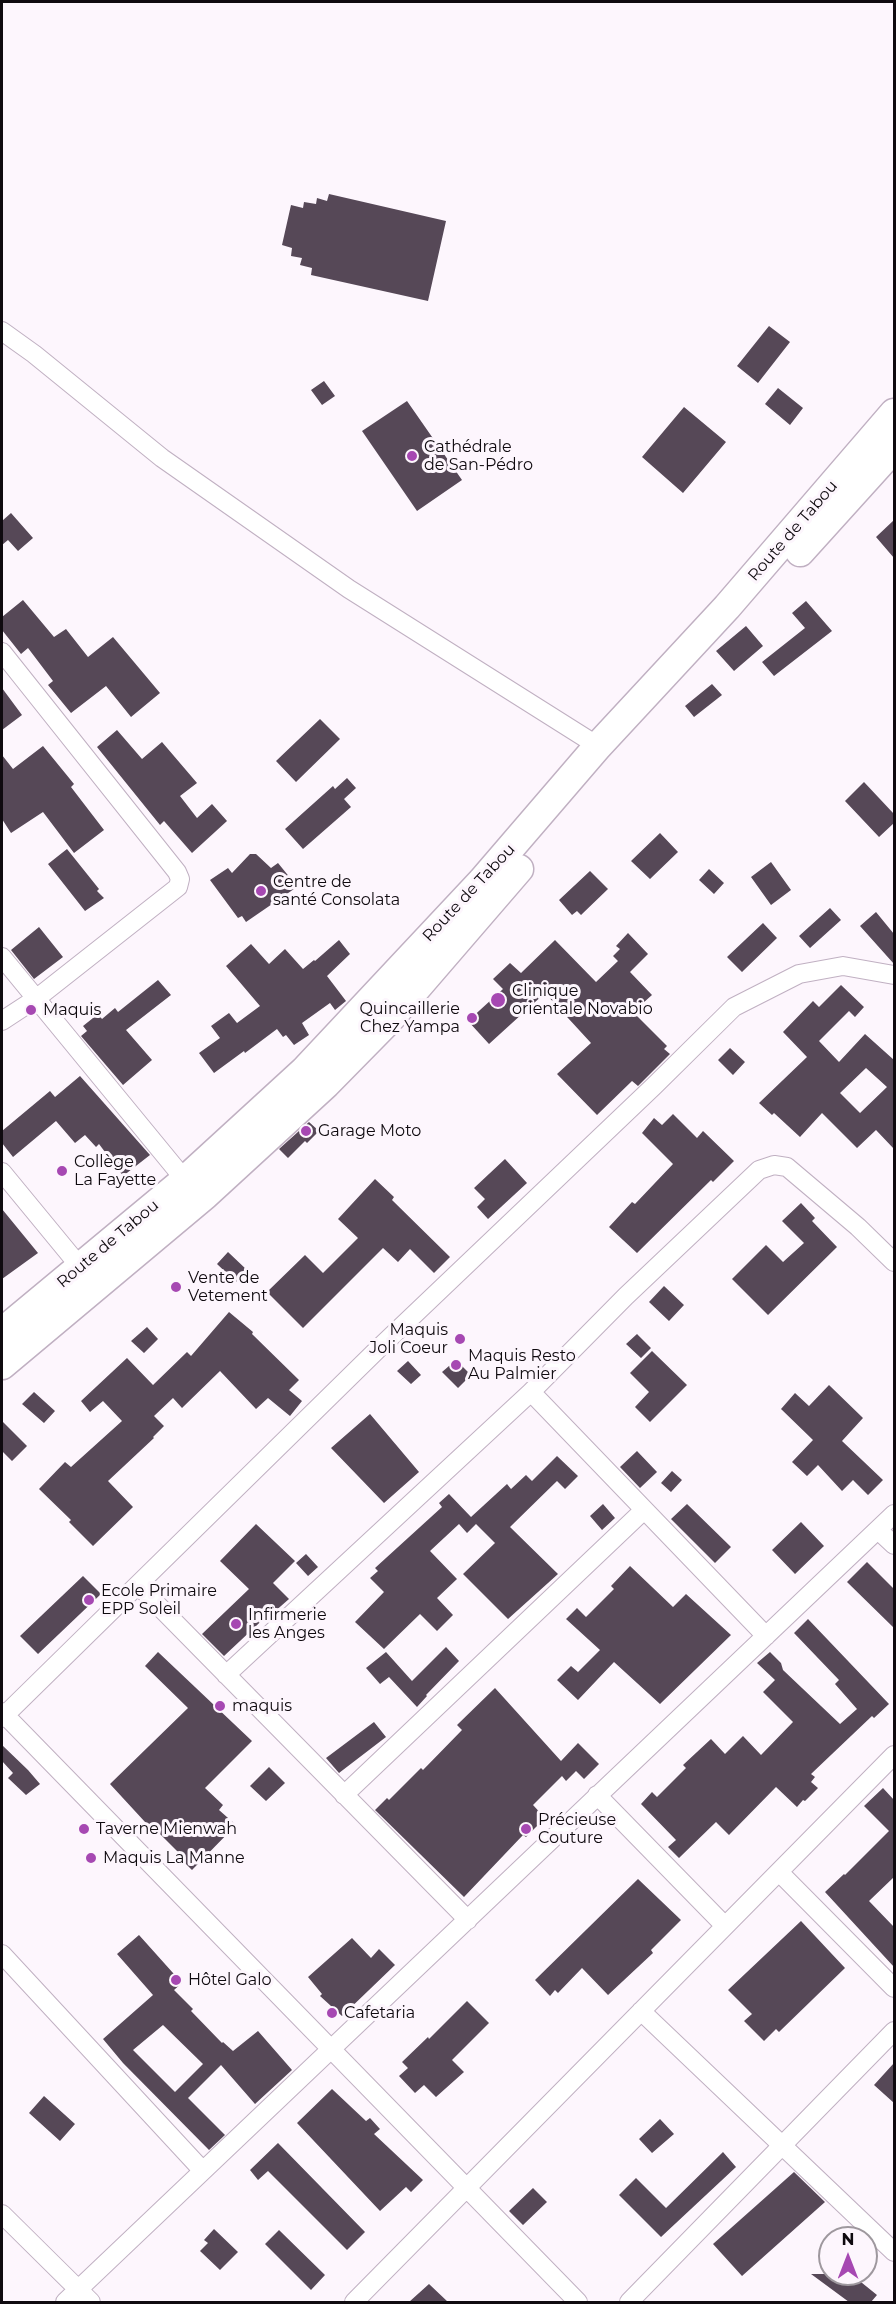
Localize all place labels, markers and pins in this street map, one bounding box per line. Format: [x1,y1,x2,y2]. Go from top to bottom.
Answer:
place label: Cathédrale de San-Pédro [424,437,533,475]
marker: Cathédrale de San-Pédro [405,449,419,463]
place label: Centre de santé Consolata [273,872,400,910]
marker: Centre de santé Consolata [254,884,268,898]
place label: Clinique orientale Novabio [512,981,653,1019]
marker: Clinique orientale Novabio [489,991,507,1009]
place label: Quincaillerie Chez Yampa [359,999,460,1037]
place label: Maquis [43,1000,101,1020]
marker: Maquis [24,1003,38,1017]
marker: Quincaillerie Chez Yampa [465,1011,479,1025]
place label: Garage Moto [318,1121,421,1141]
marker: Garage Moto [299,1124,313,1138]
place label: Collège La Fayette [74,1152,156,1190]
marker: Collège La Fayette [55,1164,69,1178]
place label: Vente de Vetement [188,1268,268,1306]
marker: Vente de Vetement [169,1280,183,1294]
place label: Maquis Joli Coeur [369,1320,448,1358]
marker: Maquis Joli Coeur [453,1332,467,1346]
place label: Maquis Resto Au Palmier [468,1346,576,1384]
marker: Maquis Resto Au Palmier [449,1358,463,1372]
place label: Ecole Primaire EPP Soleil [101,1581,217,1619]
marker: Ecole Primaire EPP Soleil [82,1593,96,1607]
place label: Infirmerie les Anges [248,1605,327,1643]
marker: Infirmerie les Anges [229,1617,243,1631]
place label: maquis [232,1696,292,1716]
marker: maquis [213,1699,227,1713]
place label: Précieuse Couture [538,1810,616,1848]
place label: Taverne Mienwah [96,1819,237,1839]
marker: Taverne Mienwah [77,1822,91,1836]
marker: Précieuse Couture [519,1822,533,1836]
place label: Maquis La Manne [103,1848,245,1868]
marker: Maquis La Manne [84,1851,98,1865]
place label: Hôtel Galo [188,1970,272,1990]
marker: Hôtel Galo [169,1973,183,1987]
place label: Cafetaria [344,2003,415,2023]
marker: Cafetaria [325,2006,339,2020]

